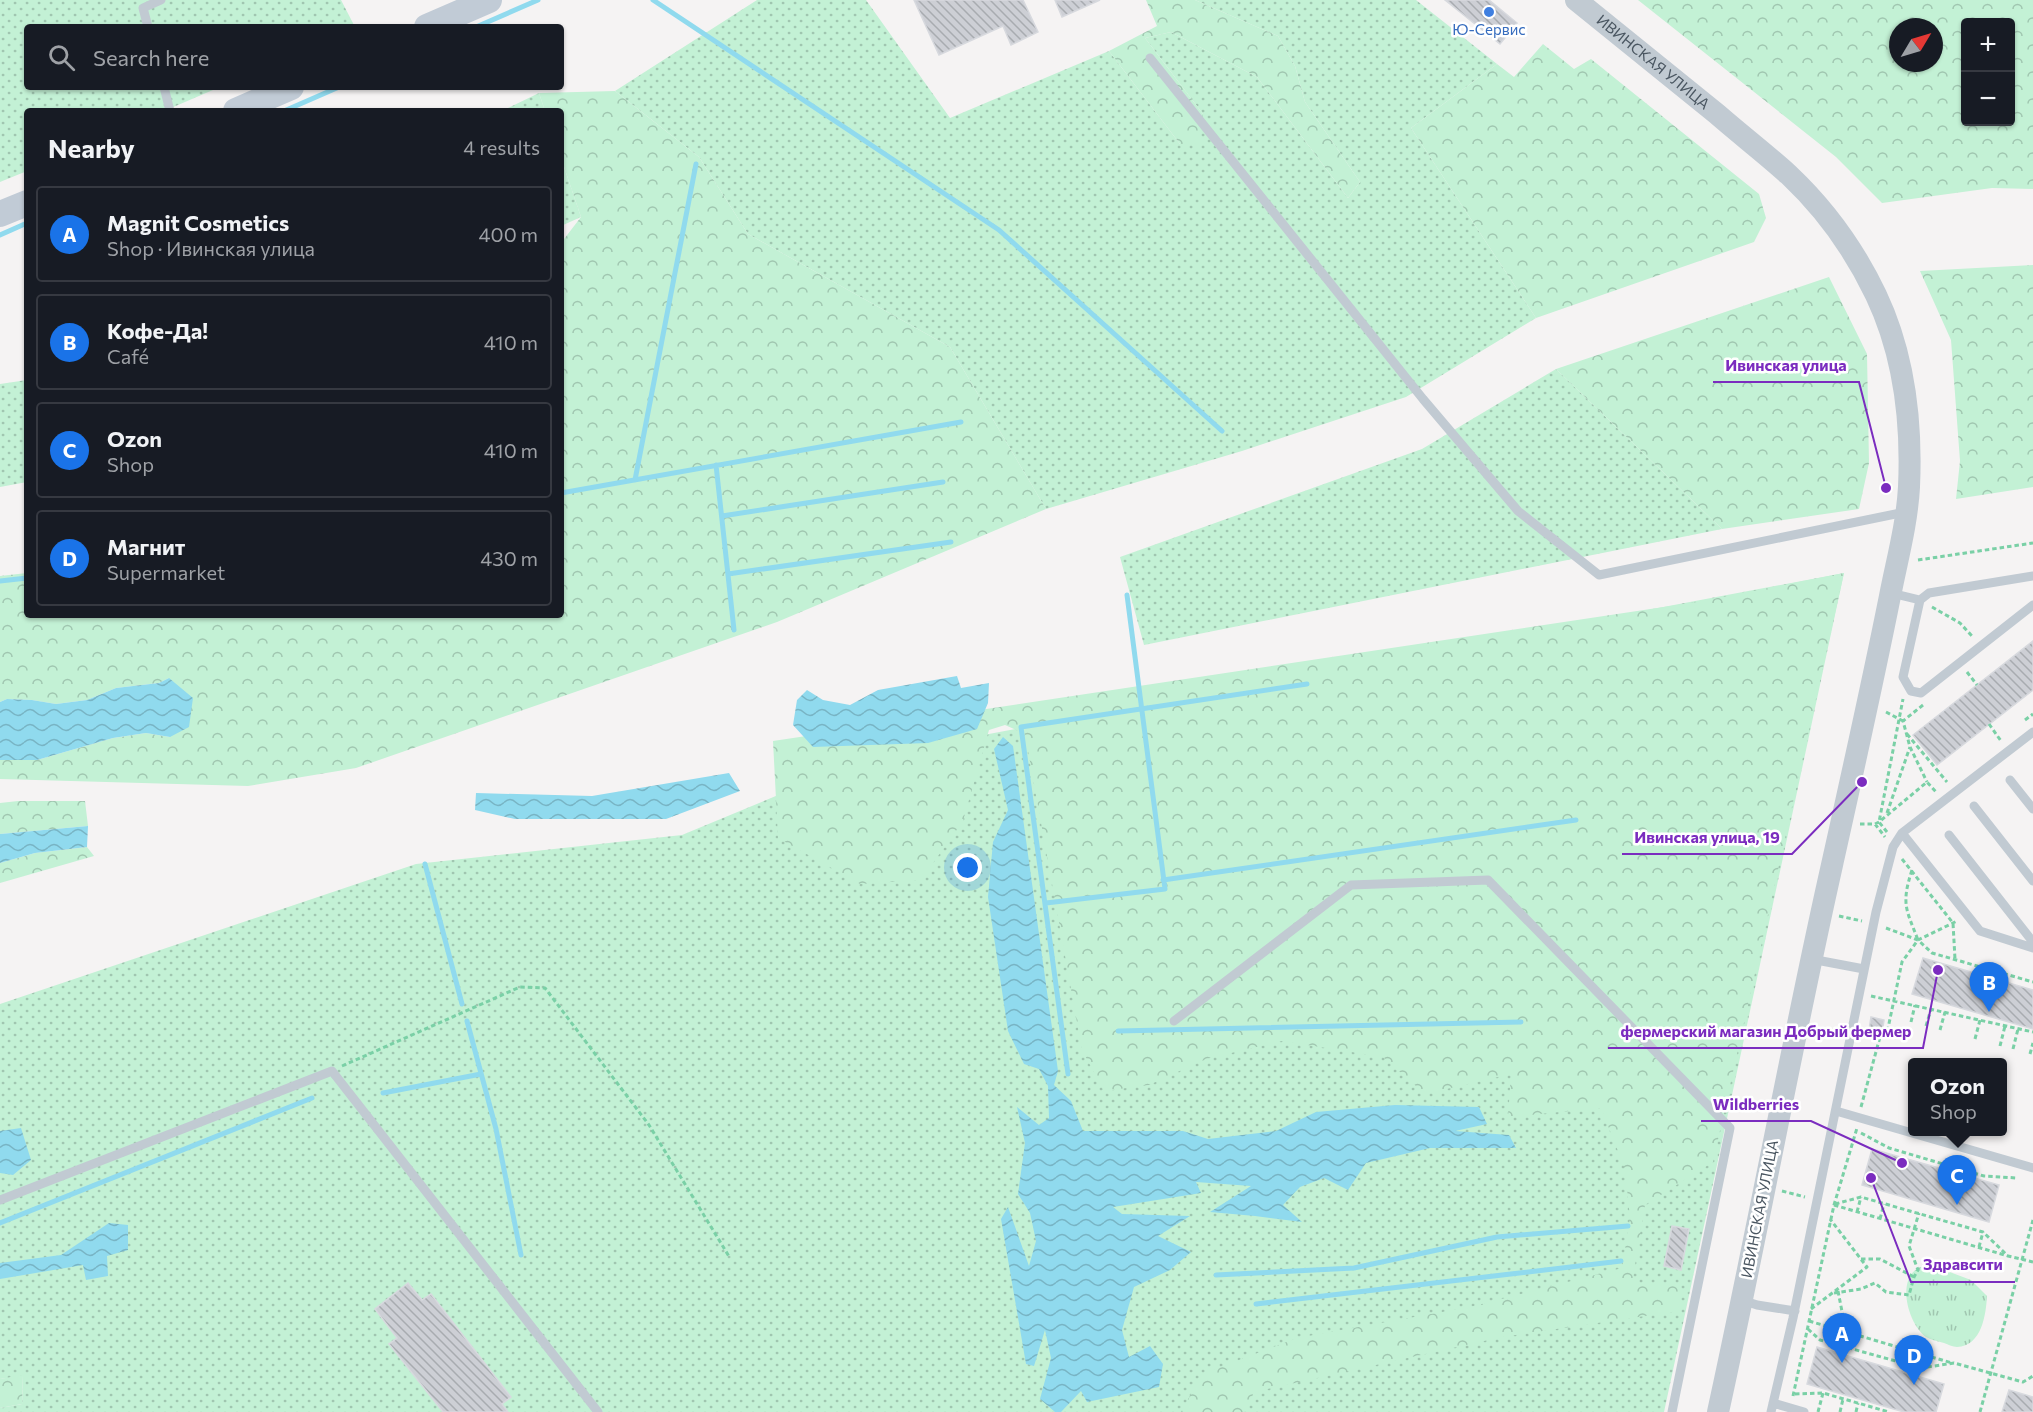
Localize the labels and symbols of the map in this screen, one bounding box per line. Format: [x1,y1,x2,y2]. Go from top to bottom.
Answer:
marker: Ю-Сервис [1482,5,1496,19]
street label: ИВИНСКАЯ УЛИЦА [1593,10,1714,113]
north arrow [1889,18,1943,72]
place label: Ю-Сервис [1452,20,1526,38]
callout: Ивинская улица [1713,348,1859,382]
text: Ивинская улица [1725,355,1847,374]
callout: Ивинская улица, 19 [1622,820,1792,854]
text: Ивинская улица, 19 [1634,827,1780,846]
your location [953,853,982,882]
pin: B [1970,962,2008,1012]
callout: фермерский магазин Добрый фермер [1608,1014,1923,1048]
text: фермерский магазин Добрый фермер [1620,1021,1912,1040]
callout: Wildberries [1701,1087,1811,1121]
text: Wildberries [1713,1094,1799,1113]
street label: ИВИНСКАЯ УЛИЦА [1737,1138,1781,1279]
pin: C [1938,1156,1976,1205]
callout: Здравсити [1911,1248,2015,1282]
text: Здравсити [1923,1254,2003,1273]
pin: A [1822,1314,1862,1363]
pin: D [1894,1336,1934,1385]

